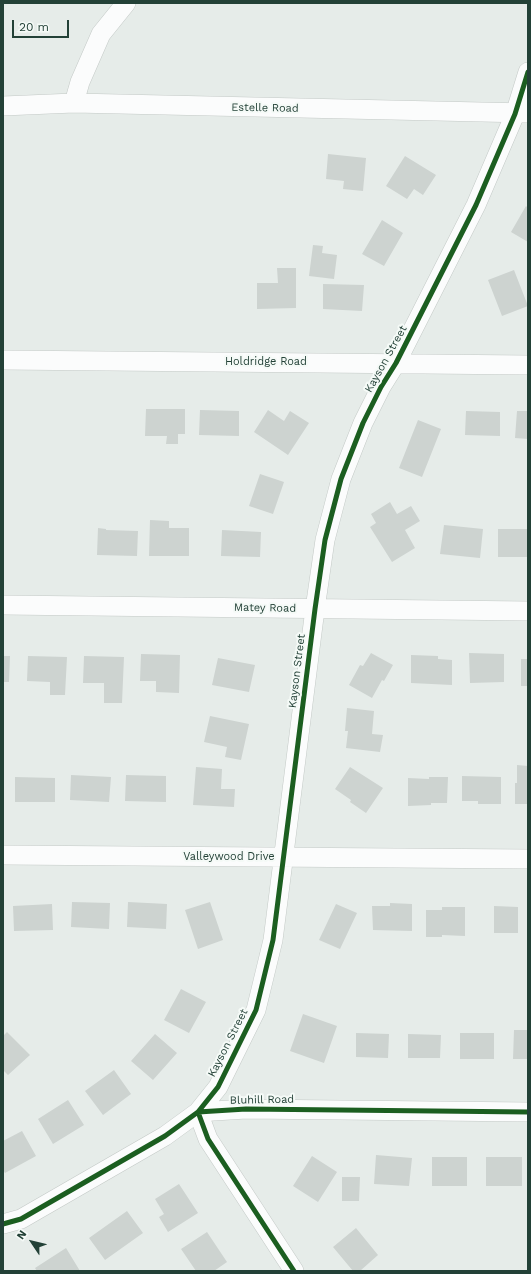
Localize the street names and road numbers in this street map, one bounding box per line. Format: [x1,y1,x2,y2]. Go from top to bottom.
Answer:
street label: Estelle Road [231,101,299,115]
street label: Kayson Street [362,323,410,395]
street label: Holdridge Road [225,355,307,369]
street label: Matey Road [234,601,296,615]
street label: Kayson Street [286,633,308,709]
street label: Valleywood Drive [183,850,275,864]
street label: Kayson Street [205,1007,251,1079]
street label: Bluhill Road [230,1093,294,1107]

